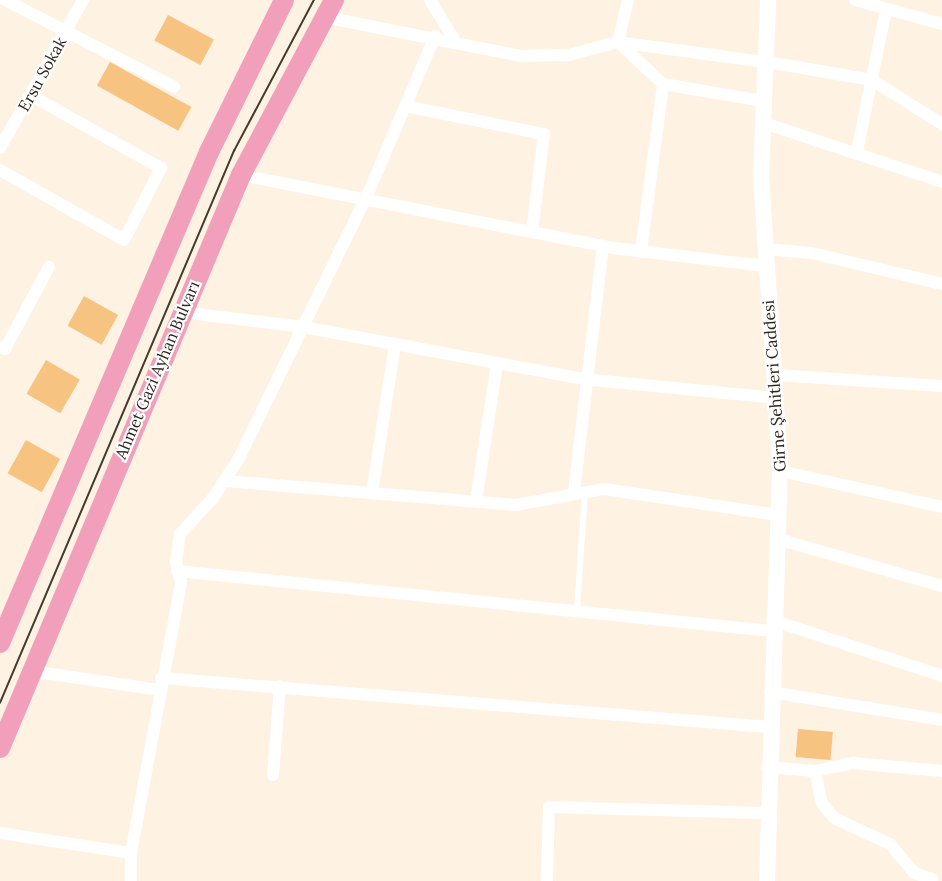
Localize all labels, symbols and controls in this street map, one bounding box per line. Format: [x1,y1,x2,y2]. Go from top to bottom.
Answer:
street label: Ersu Sokak [14,34,70,114]
street label: Ahmet Gazi Ayhan Bulvarı [111,278,203,462]
street label: Girne Şehitleri Caddesi [758,299,790,473]

